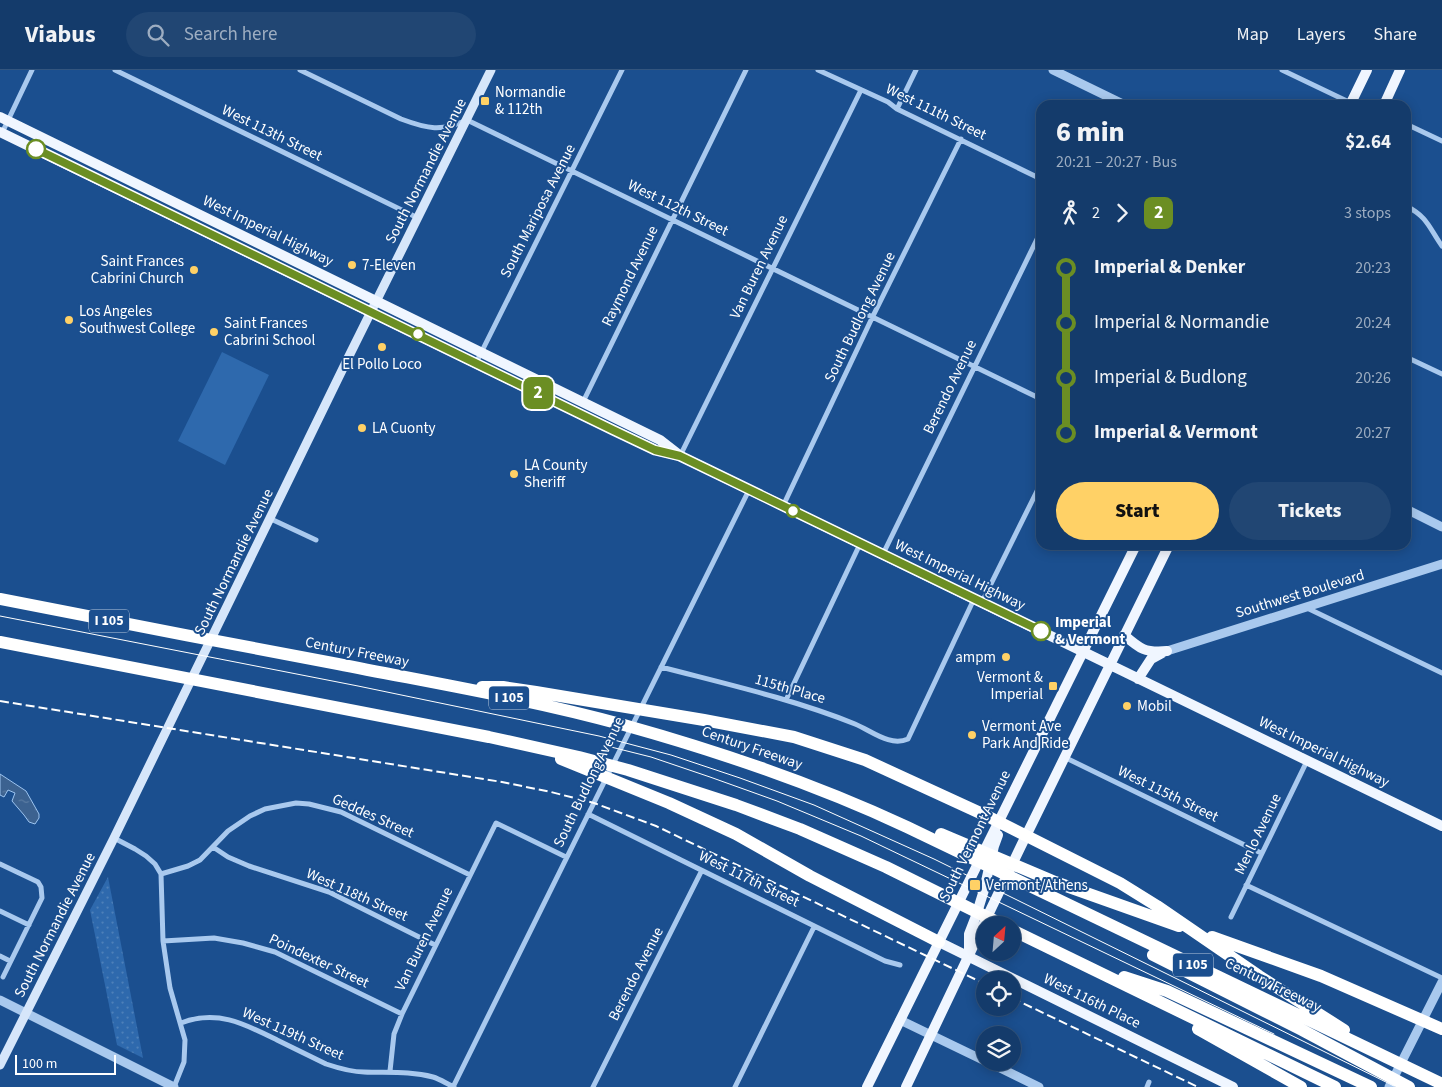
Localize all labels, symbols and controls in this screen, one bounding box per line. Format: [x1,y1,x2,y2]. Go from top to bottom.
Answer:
search box [126,12,476,57]
text: Viabus [25,17,96,52]
icon: search [144,21,172,49]
text: Search here [184,21,277,48]
text: Map [1237,22,1269,47]
text: Layers [1297,22,1346,47]
text: Share [1374,22,1417,47]
street label: West 111th Street [882,79,990,145]
place label: Normandie & 112th [495,82,566,120]
street label: South Normandie Avenue [380,95,472,247]
marker: Normandie & 112th [479,95,491,107]
street label: West 113th Street [218,100,326,166]
text: 6 min [1056,112,1125,152]
text: $2.64 [1345,129,1391,156]
unlabelled marker [26,139,46,159]
street label: South Mariposa Avenue [495,141,581,281]
text: 20:21 – 20:27 · Bus [1056,151,1177,173]
street label: West 112th Street [624,175,732,241]
street label: West Imperial Highway [199,190,337,272]
icon: walk [1056,199,1084,227]
icon: forward [1108,199,1136,227]
text: 2 [1154,200,1163,225]
text: 2 [1092,202,1100,224]
text: 3 stops [1344,202,1391,224]
street label: Van Buren Avenue [725,212,793,322]
street label: Raymond Avenue [597,222,663,330]
street label: South Budlong Avenue [819,248,901,386]
place label: Saint Frances Cabrini Church [91,251,184,289]
text: Imperial & Denker [1094,254,1245,281]
place label: 7-Eleven [362,255,416,276]
text: 20:23 [1355,257,1391,279]
marker: 7-Eleven [346,259,358,271]
marker: Saint Frances Cabrini Church [188,264,200,276]
place label: Los Angeles Southwest College [79,301,195,339]
text: Imperial & Normandie [1094,309,1269,336]
text: 20:24 [1355,312,1391,334]
place label: Saint Frances Cabrini School [224,313,315,351]
marker: Los Angeles Southwest College [63,314,75,326]
marker: Saint Frances Cabrini School [208,326,220,338]
unlabelled marker [411,327,425,341]
street label: Berendo Avenue [918,336,982,438]
marker: El Pollo Loco [376,341,388,353]
place label: El Pollo Loco [342,354,422,375]
text: Imperial & Budlong [1094,364,1247,391]
text: 20:26 [1355,367,1391,389]
line badge: 2 [522,377,554,409]
text: 2 [533,380,543,405]
place label: LA Cuonty [372,418,435,439]
text: Imperial & Vermont [1094,419,1258,446]
marker: LA Cuonty [356,422,368,434]
text: 20:27 [1355,422,1391,444]
place label: LA County Sheriff [524,455,588,493]
marker: LA County Sheriff [508,468,520,480]
button: Start [1056,482,1219,540]
button: Tickets [1229,482,1391,540]
street label: South Normandie Avenue [189,485,279,639]
unlabelled marker [786,504,800,518]
street label: West Imperial Highway [891,534,1029,616]
street label: Southwest Boulevard [1233,564,1367,624]
road number: I 105 [89,610,129,632]
place label: Imperial & Vermont [1055,612,1126,650]
marker: Imperial & Vermont [1031,621,1051,641]
street label: Century Freeway [303,632,411,672]
place label: ampm [955,647,996,668]
marker: ampm [1000,651,1012,663]
place label: Vermont & Imperial [977,667,1043,705]
street label: 115th Place [752,669,828,709]
marker: Vermont & Imperial [1047,680,1059,692]
road number: I 105 [489,686,529,710]
place label: Mobil [1137,696,1172,717]
marker: Mobil [1121,700,1133,712]
street label: West Imperial Highway [1255,711,1393,793]
street label: South Budlong Avenue [548,713,630,851]
place label: Vermont Ave Park And Ride [982,716,1069,754]
street label: Century Freeway [699,721,805,775]
marker: Vermont Ave Park And Ride [966,729,978,741]
street label: West 115th Street [1114,761,1222,827]
street label: South Vermont Avenue [934,767,1016,905]
street label: Geddes Street [329,789,417,843]
street label: Menlo Avenue [1229,790,1287,878]
street label: West 117th Street [695,846,803,912]
street label: South Normandie Avenue [9,849,101,1001]
street label: West 118th Street [303,863,411,927]
place label: Vermont/Athens [986,875,1088,896]
marker: Vermont/Athens [968,878,982,892]
street label: Van Buren Avenue [390,884,458,994]
north arrow [976,916,1021,961]
map controls [976,916,1021,1071]
street label: Berendo Avenue [603,923,669,1025]
street label: Poindexter Street [266,929,372,993]
street label: Century Freeway [1221,952,1325,1018]
road number: I 105 [1173,954,1213,976]
street label: West 116th Place [1040,968,1144,1034]
button: locate [976,971,1021,1016]
street label: West 119th Street [239,1002,347,1066]
button: layers [976,1026,1021,1071]
scale bar [15,1052,116,1075]
text: 100 m [22,1054,57,1074]

